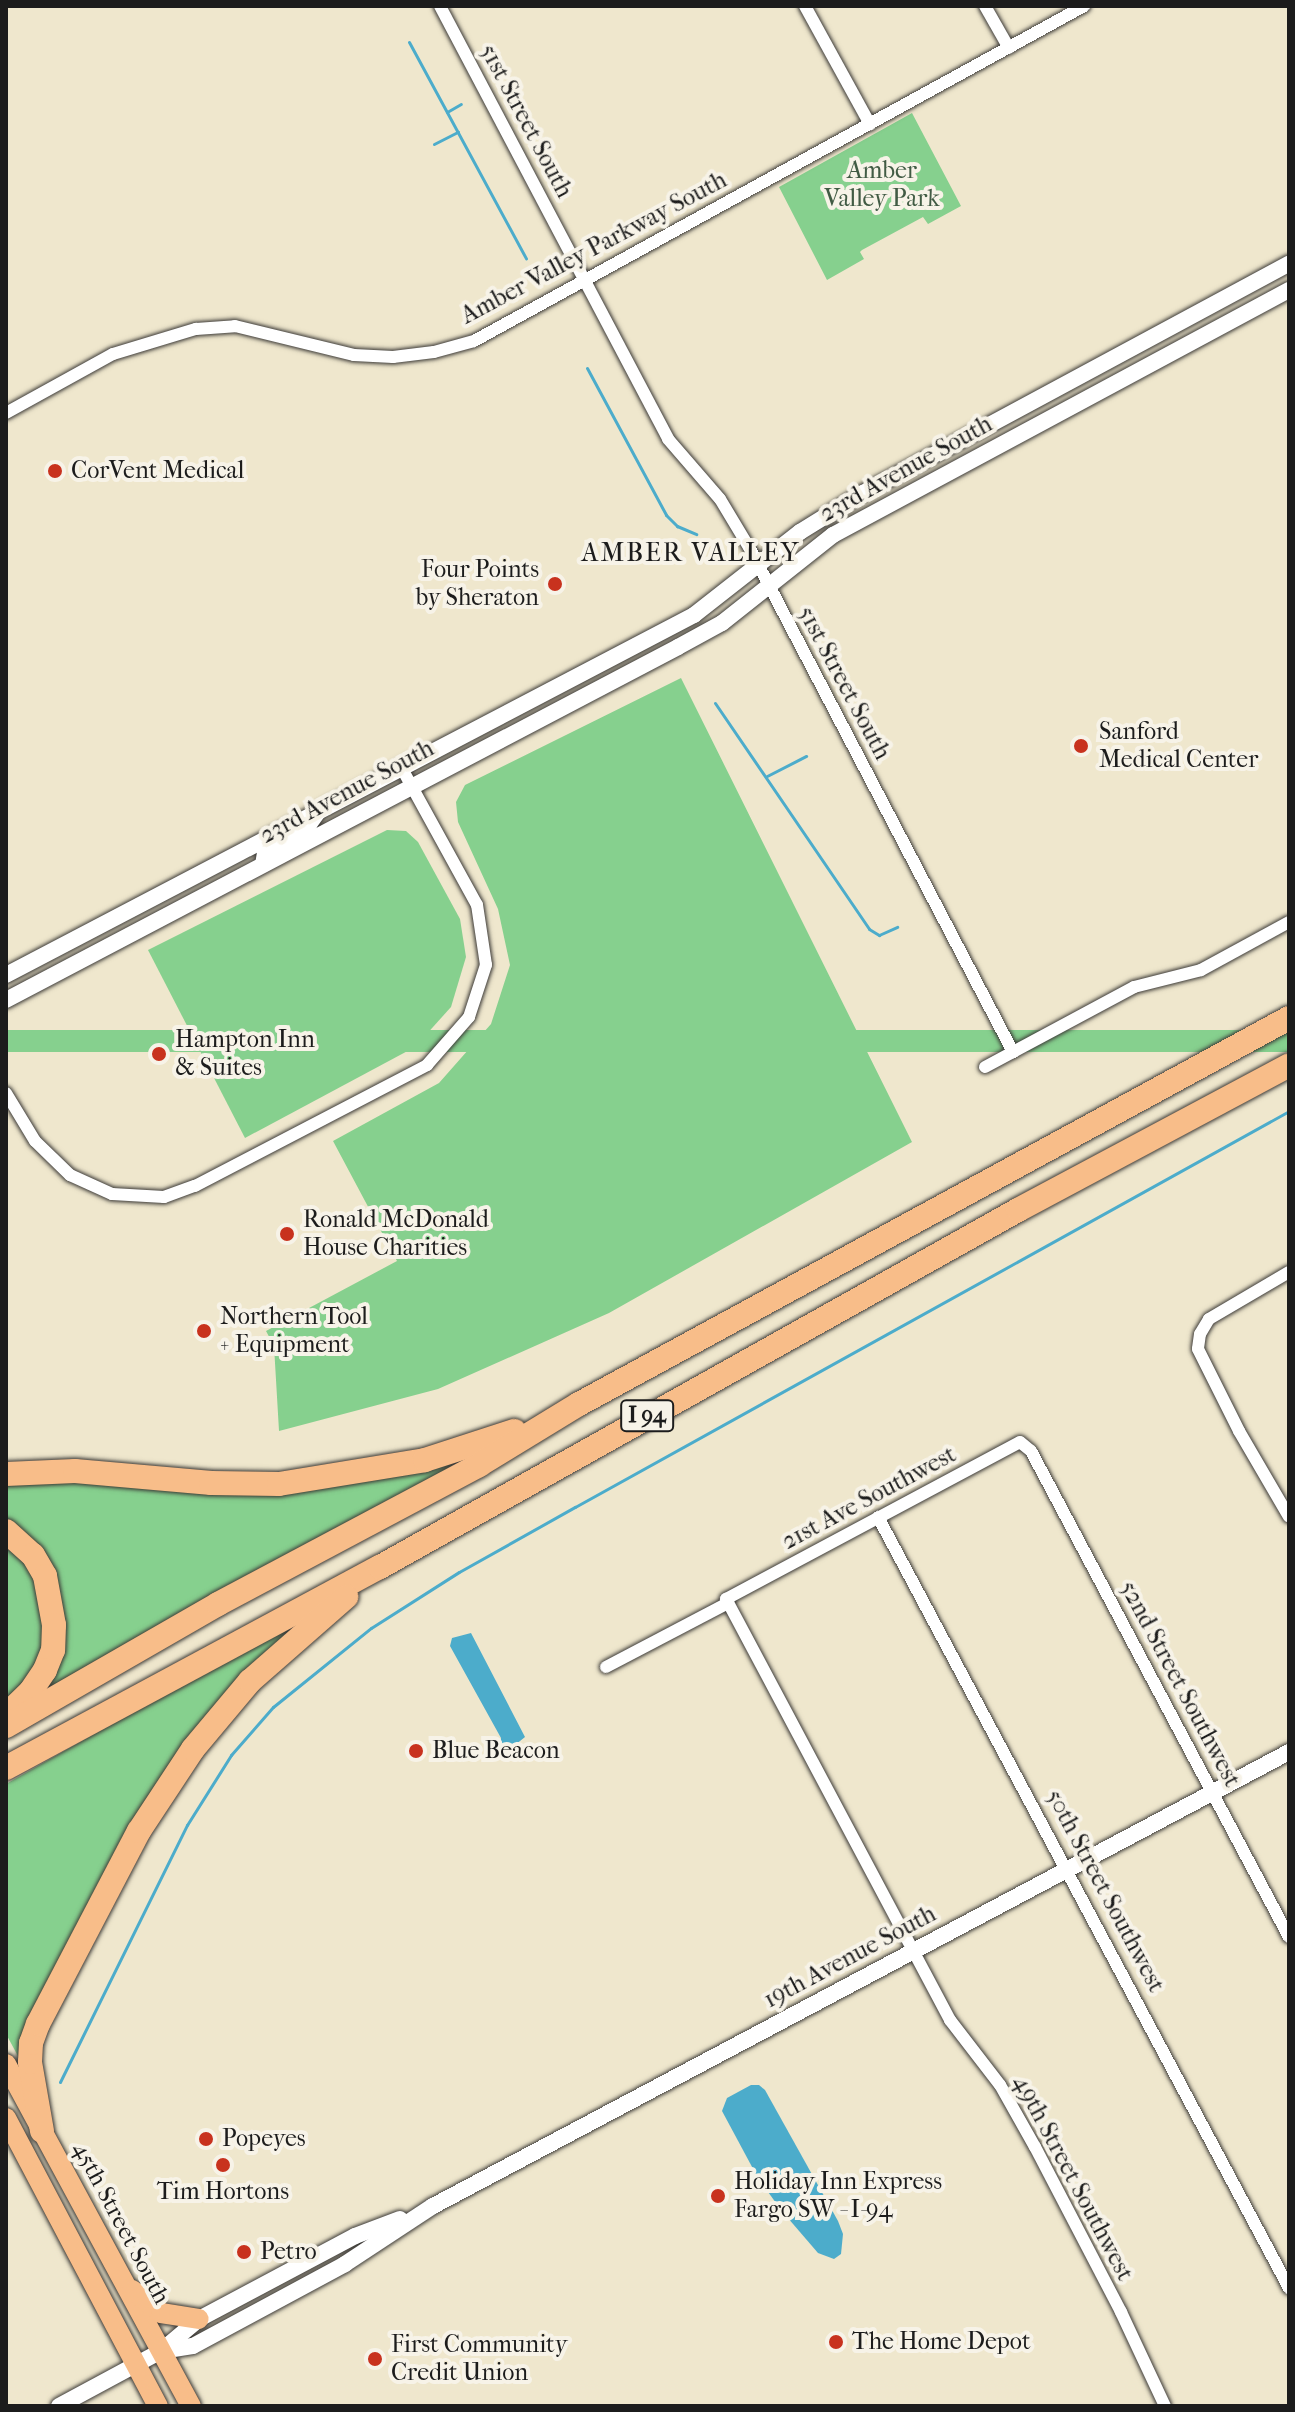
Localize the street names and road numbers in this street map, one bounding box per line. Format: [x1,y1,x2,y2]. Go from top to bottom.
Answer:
street label: 51st Street South [473,39,579,203]
street label: Amber Valley Parkway South [456,166,732,330]
street label: 23rd Avenue South [815,410,997,528]
street label: 51st Street South [791,601,897,765]
street label: 23rd Avenue South [255,734,439,850]
road number: I 94 [619,1398,675,1434]
street label: 21st Ave Southwest [777,1440,961,1556]
street label: 52nd Street Southwest [1113,1576,1247,1792]
street label: 50th Street Southwest [1039,1785,1171,1997]
street label: 19th Avenue South [759,1899,941,2015]
street label: 49th Street Southwest [1007,2070,1139,2286]
street label: 45th Street South [66,2137,176,2309]

